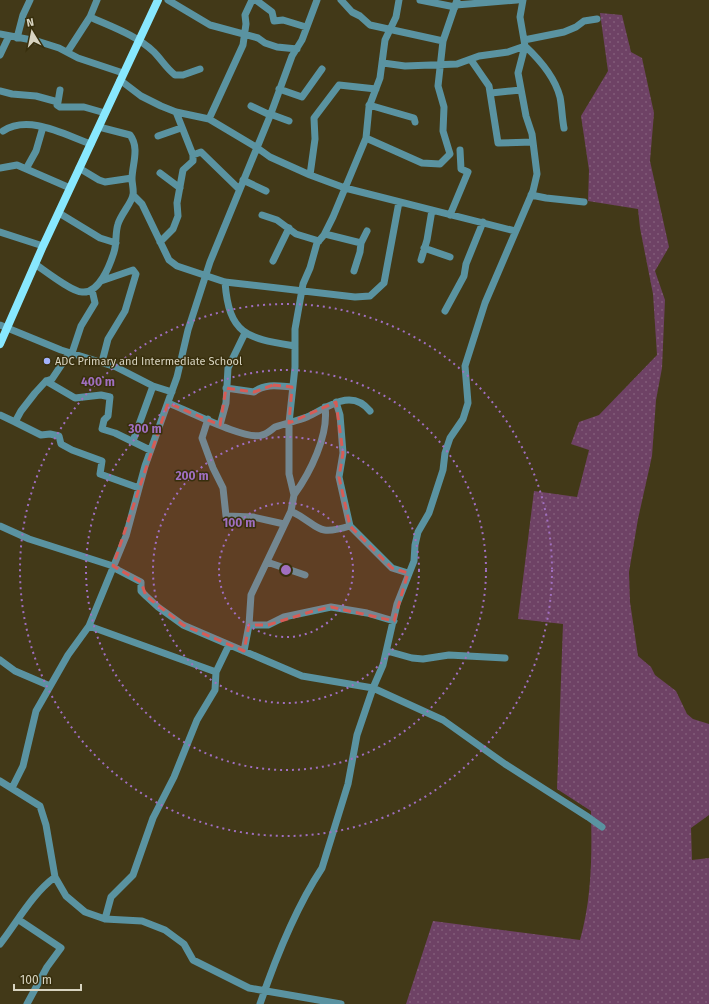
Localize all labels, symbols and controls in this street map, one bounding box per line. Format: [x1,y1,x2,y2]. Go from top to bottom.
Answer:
north arrow [12,12,52,52]
text: N [26,16,35,30]
place label: ADC Primary and Intermediate School [55,355,242,368]
marker: ADC Primary and Intermediate School [42,356,52,366]
text: 400 m [81,375,115,389]
text: 300 m [127,422,162,436]
text: 200 m [175,469,209,483]
text: 100 m [223,516,255,530]
centre of rings [279,563,293,577]
scale bar [14,966,81,992]
text: 100 m [20,973,52,987]

